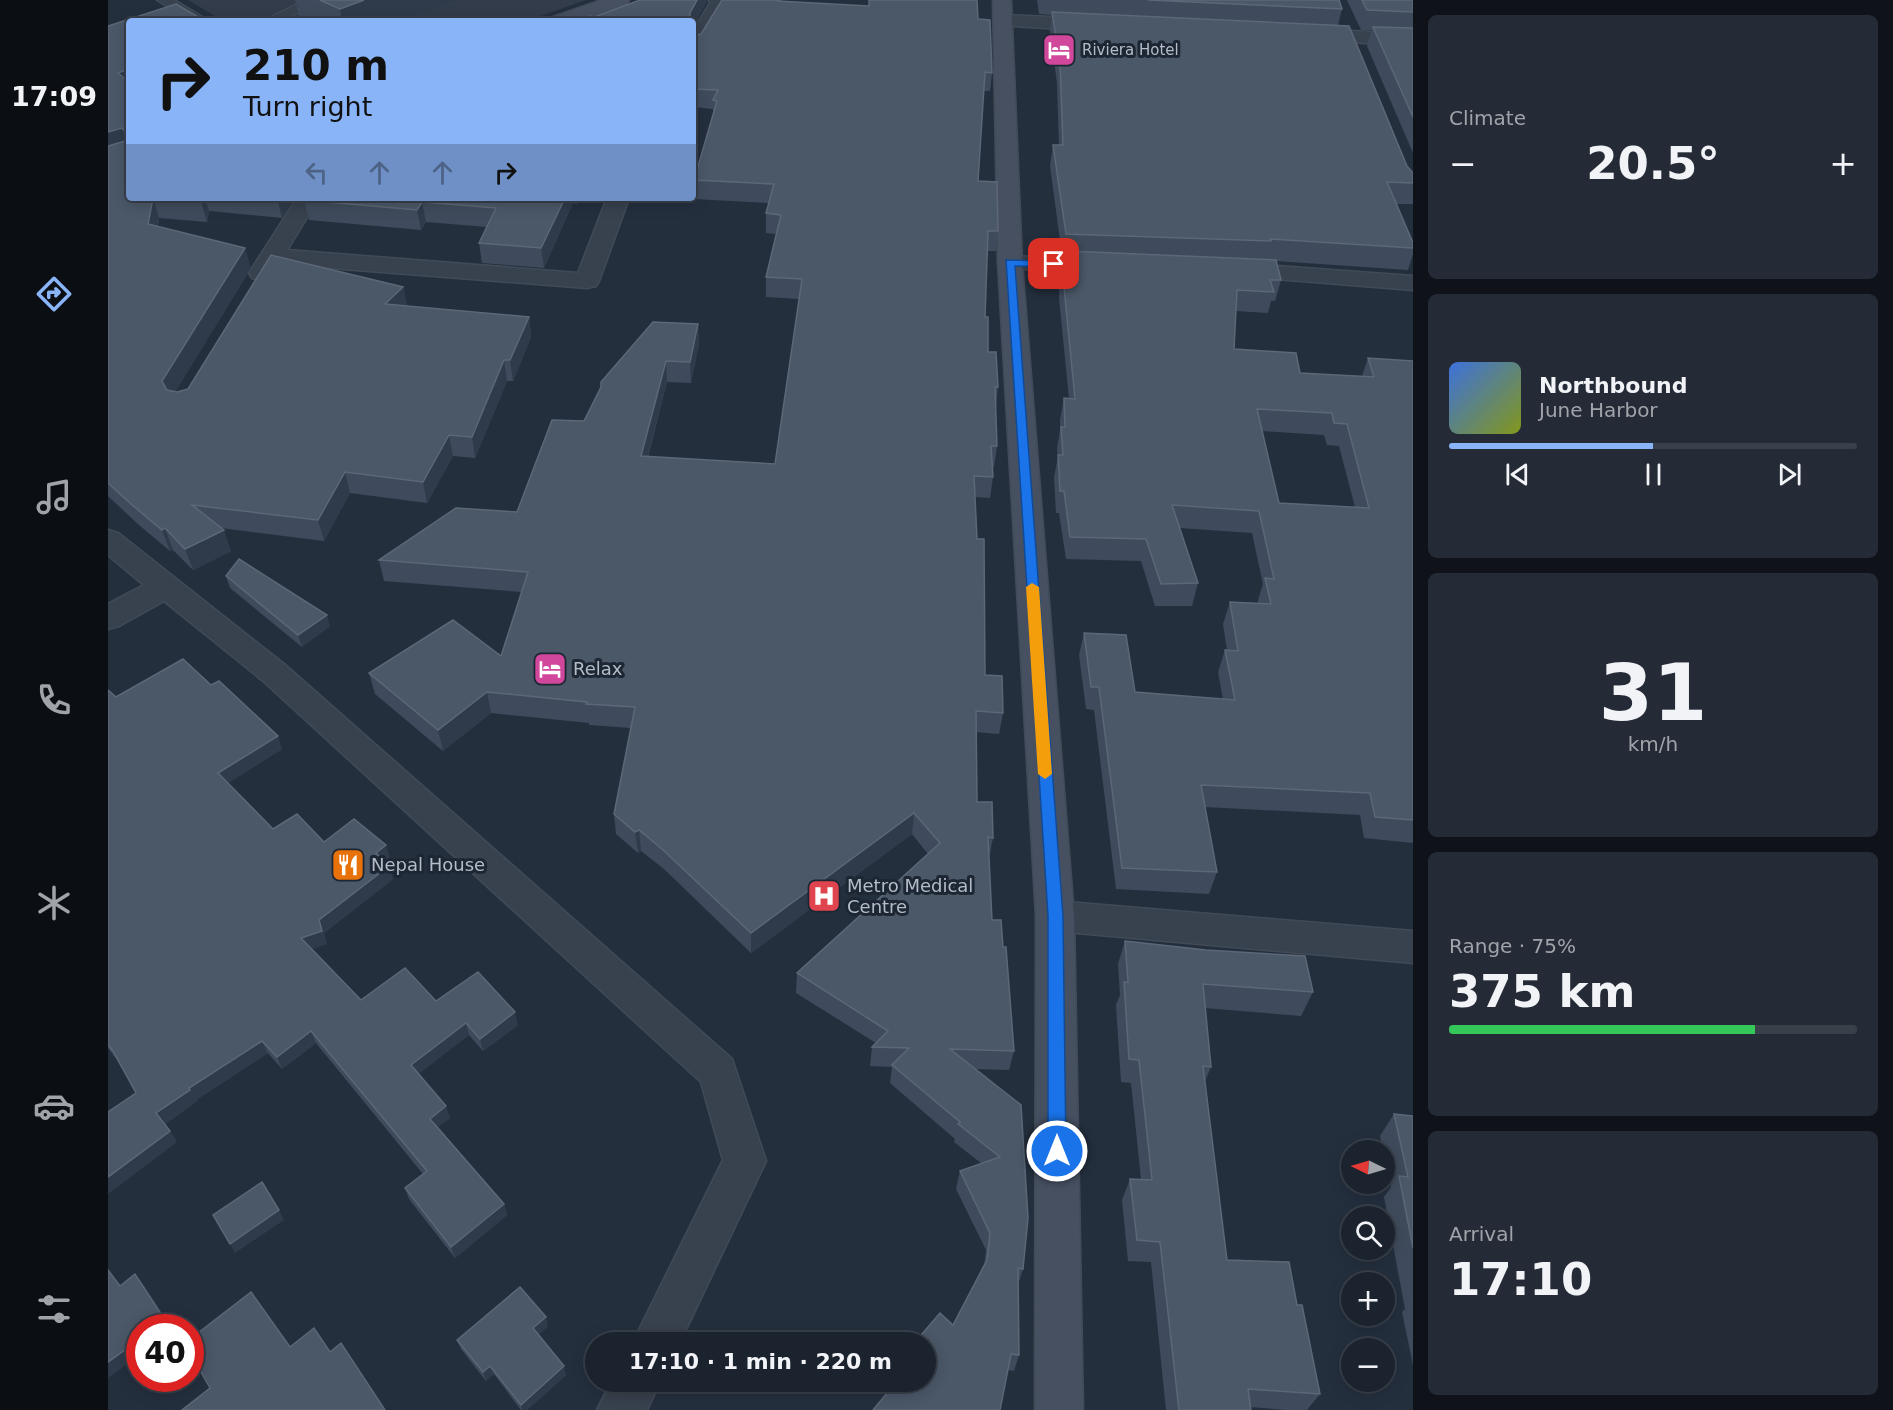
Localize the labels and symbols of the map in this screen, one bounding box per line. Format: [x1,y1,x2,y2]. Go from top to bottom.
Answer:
hotel icon: Riviera Hotel [1041,32,1077,68]
place label: Riviera Hotel [1082,41,1179,59]
pin [1028,238,1079,289]
hotel icon: Relax [532,651,568,687]
place label: Relax [573,658,623,679]
restaurant icon: Nepal House [330,847,366,883]
place label: Nepal House [371,854,485,875]
place label: Metro Medical Centre [847,875,973,917]
hospital icon: Metro Medical Centre [806,878,842,914]
position arrow [1025,1119,1089,1183]
north arrow [1341,1140,1395,1194]
speed limit sign: 40 [126,1314,204,1392]

